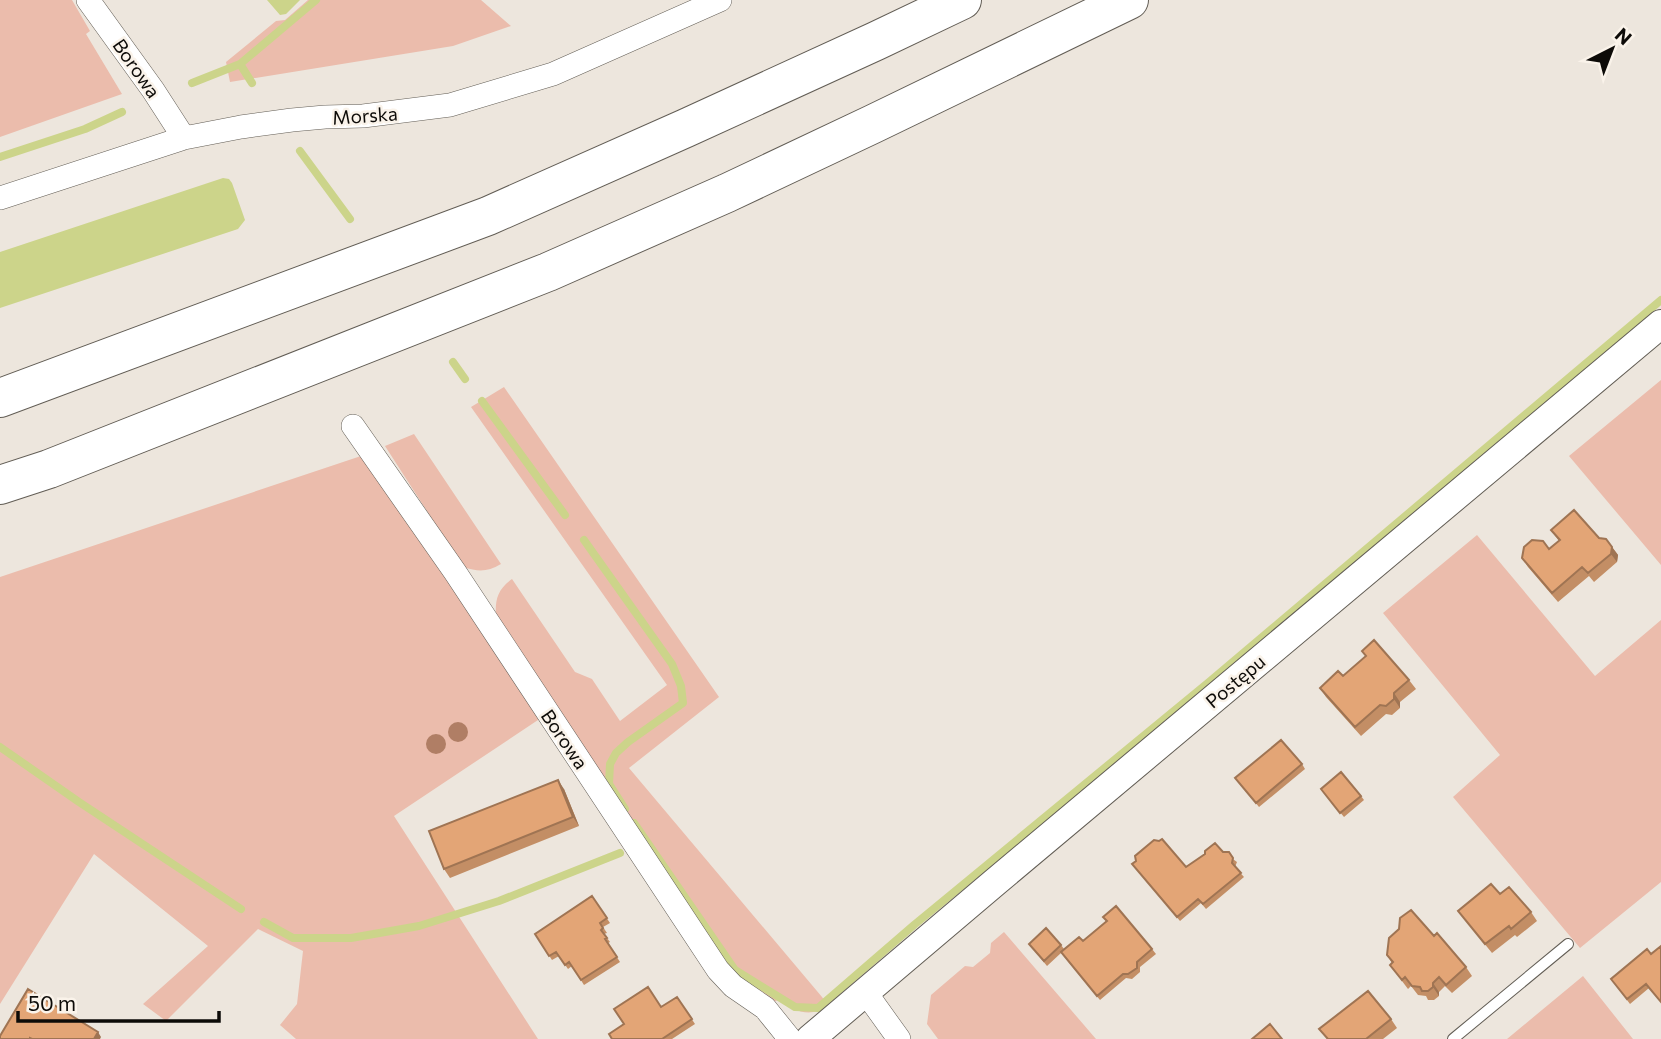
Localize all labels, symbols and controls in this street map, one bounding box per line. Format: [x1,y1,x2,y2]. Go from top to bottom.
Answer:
north arrow [1577,14,1647,84]
text: N [1611,23,1637,49]
street label: Borowa [108,34,166,102]
street label: Morska [331,101,399,129]
street label: Postępu [1200,649,1270,713]
street label: Borowa [537,705,593,773]
scale bar [18,979,219,1023]
text: 50 m [28,990,76,1015]

